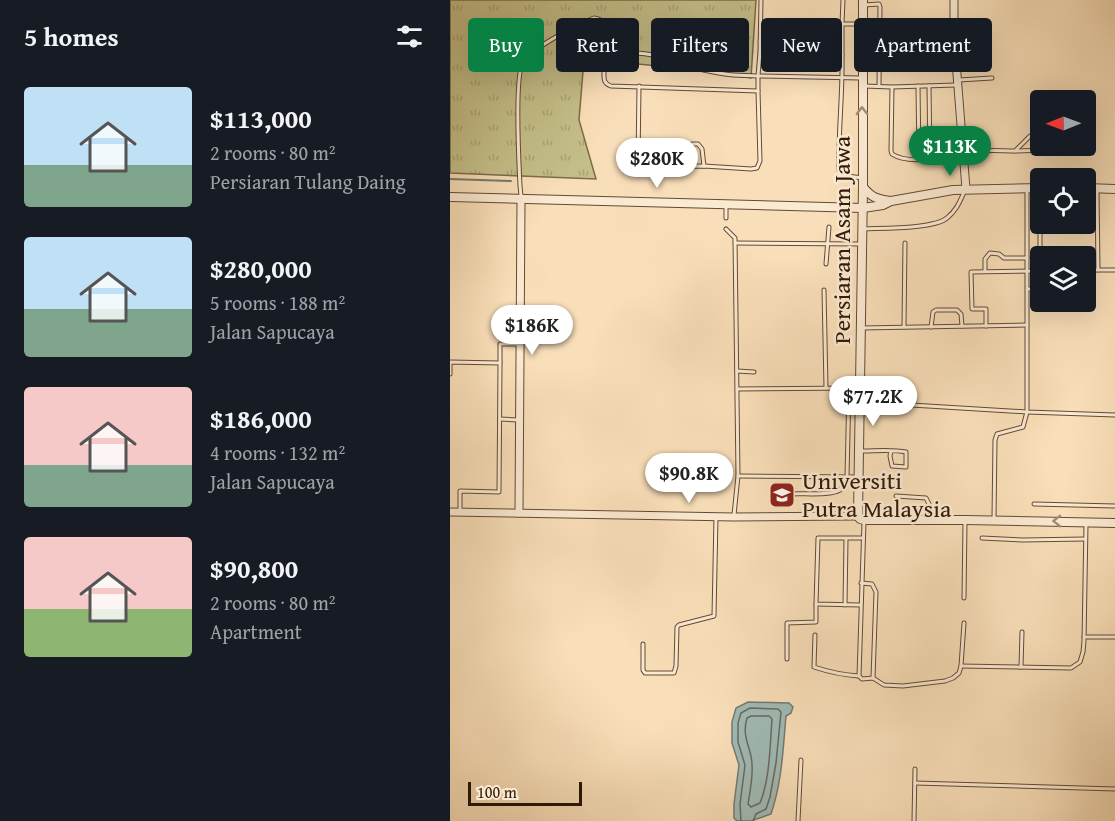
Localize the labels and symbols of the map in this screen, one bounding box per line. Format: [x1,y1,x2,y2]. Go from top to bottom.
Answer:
north arrow [1030,90,1096,156]
one-way arrow [856,107,869,116]
pin: $113K [908,126,992,177]
street label: Persiaran Asam Jawa [824,135,859,344]
pin: $280K [615,138,699,189]
pin: $186K [490,305,574,356]
pin: $77.2K [824,376,922,427]
pin: $90.8K [640,453,738,504]
place label: Universiti Putra Malaysia [802,463,952,526]
school or university icon: Universiti Putra Malaysia [767,480,797,510]
one-way arrow [1052,515,1061,528]
scale bar [468,779,582,806]

